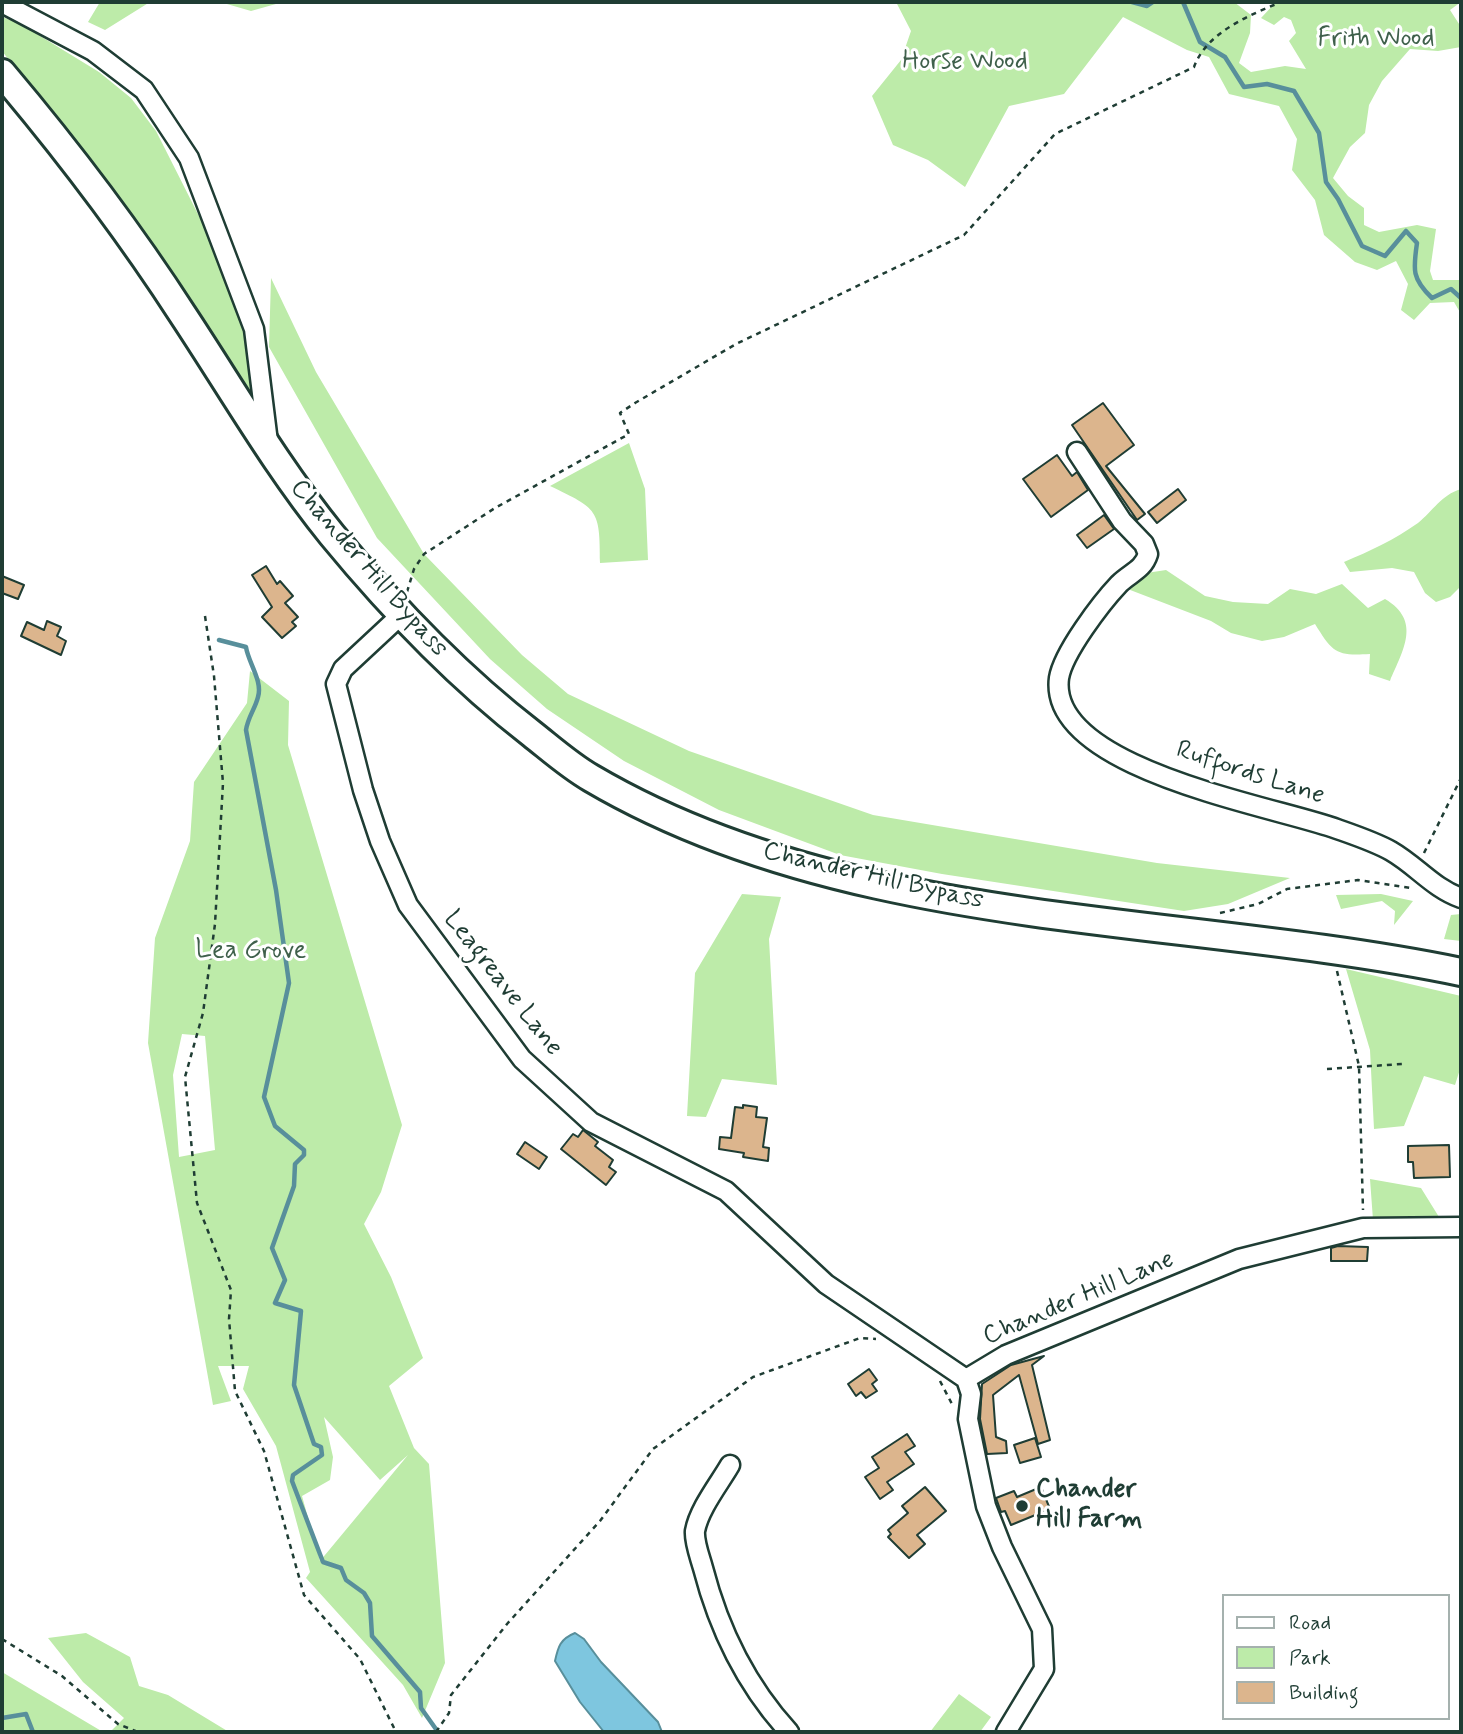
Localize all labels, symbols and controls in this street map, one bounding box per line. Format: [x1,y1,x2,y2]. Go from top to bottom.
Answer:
park label: Frith Wood [1317,24,1435,56]
park label: Horse Wood [902,47,1028,79]
street label: Chander Hill Bypass [282,474,454,664]
street label: Ruffords Lane [1172,735,1328,813]
street label: Chander Hill Bypass [760,836,986,918]
street label: Leagreave Lane [435,905,569,1063]
park label: Lea Grove [196,936,306,968]
street label: Chander Hill Lane [979,1245,1179,1353]
place label: Chander Hill Farm [1036,1475,1142,1536]
marker: Chander Hill Farm [1014,1498,1030,1514]
legend [1222,1594,1449,1720]
text: Road [1289,1609,1331,1637]
text: Park [1289,1644,1331,1672]
text: Building [1289,1679,1359,1707]

